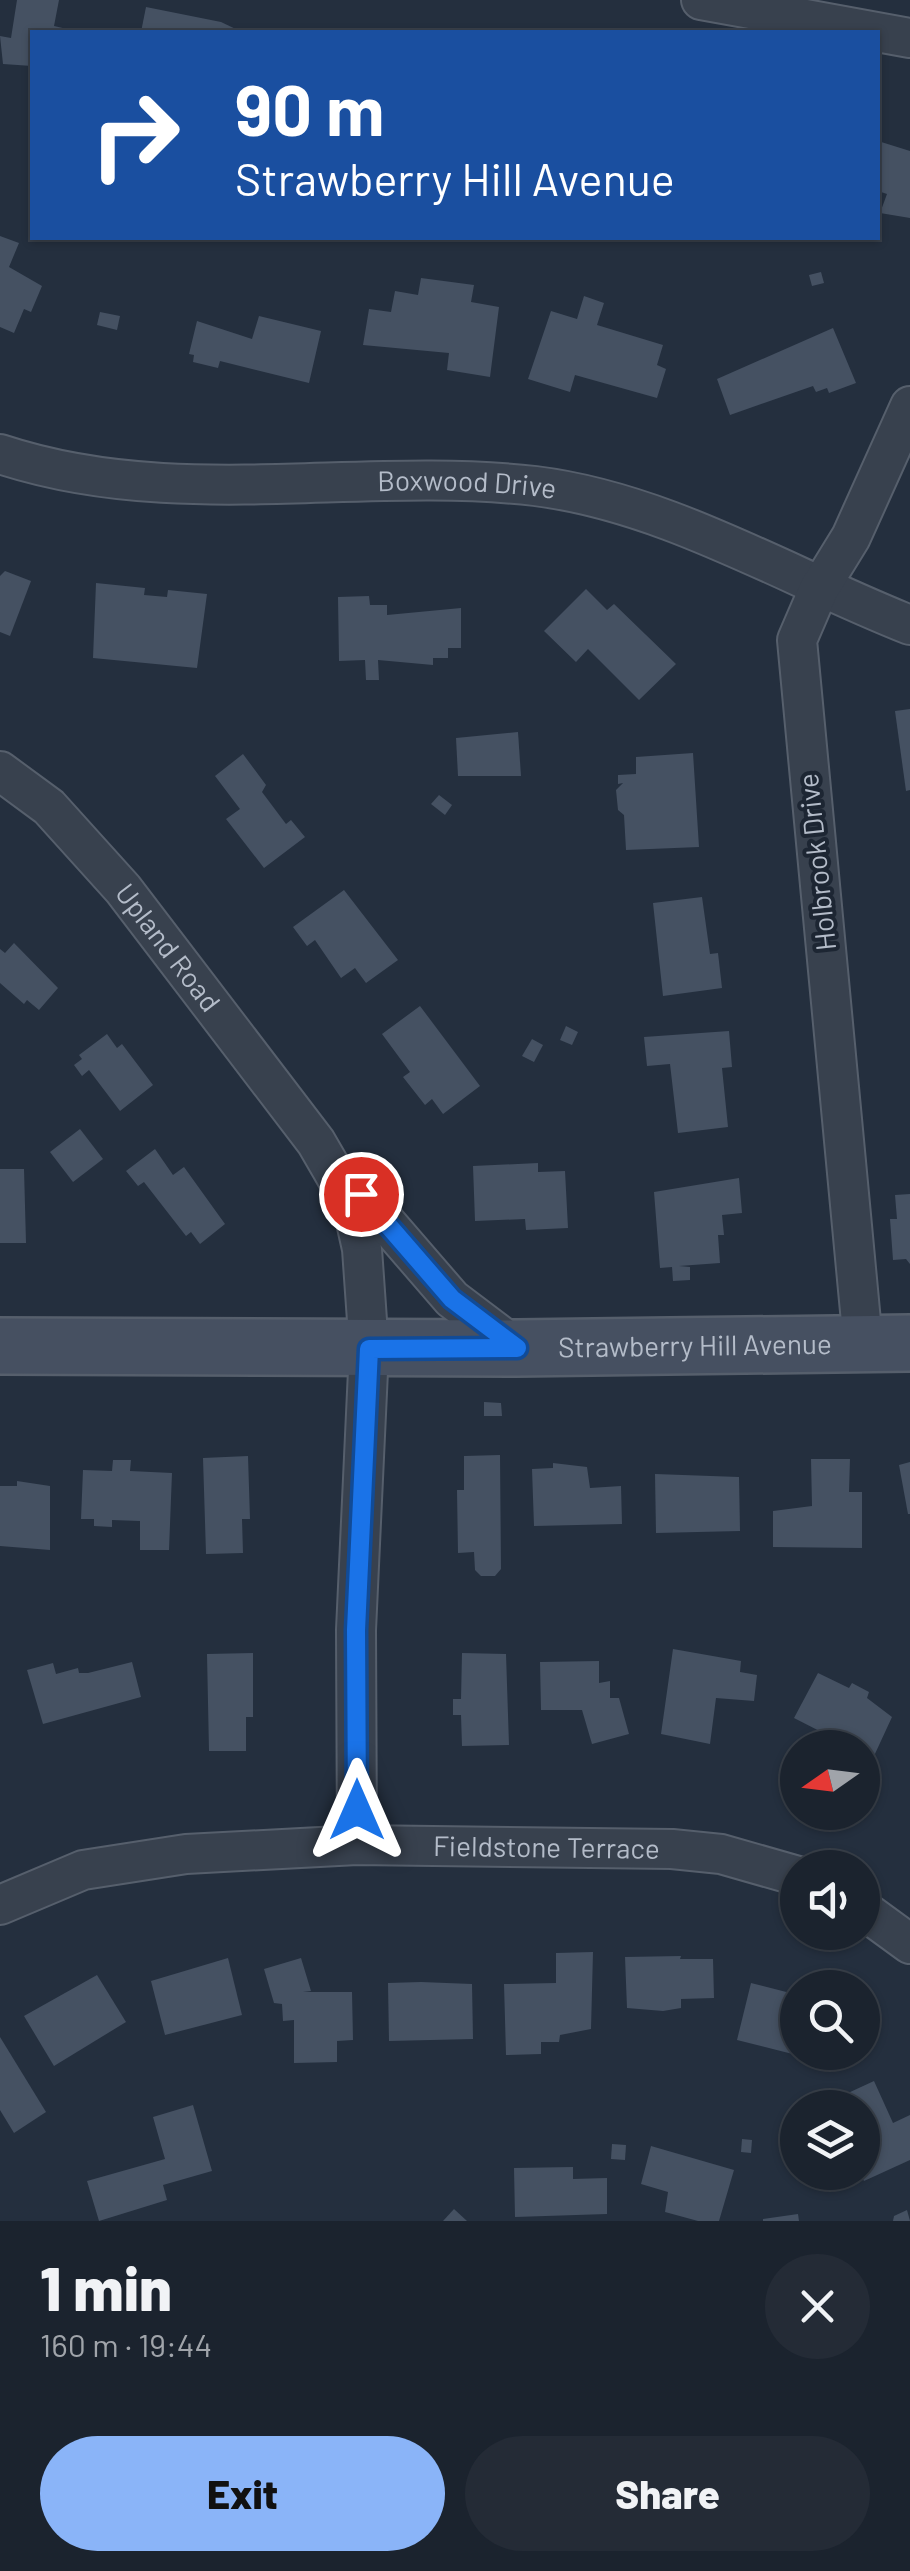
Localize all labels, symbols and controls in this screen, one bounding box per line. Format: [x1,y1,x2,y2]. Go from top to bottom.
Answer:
text: 90 m [235,66,385,150]
icon: right [70,70,200,200]
text: Strawberry Hill Avenue [235,151,675,205]
street label: Boxwood Drive [377,463,559,505]
street label: Holbrook Drive [790,772,842,952]
street label: Upland Road [109,876,228,1018]
pin [319,1152,404,1237]
icon: arrive [334,1167,389,1222]
street label: Strawberry Hill Avenue [558,1326,832,1363]
north arrow [780,1730,880,1830]
map controls [780,1730,880,2190]
position arrow [305,1758,409,1862]
street label: Fieldstone Terrace [433,1828,660,1865]
button: sound [780,1850,880,1950]
button: search [780,1970,880,2070]
button: layers [780,2090,880,2190]
text: 1 min [40,2251,172,2323]
button: close [765,2254,870,2359]
text: 160 m · 19:44 [40,2325,212,2363]
button: Exit [40,2436,445,2551]
button: Share [465,2436,870,2551]

